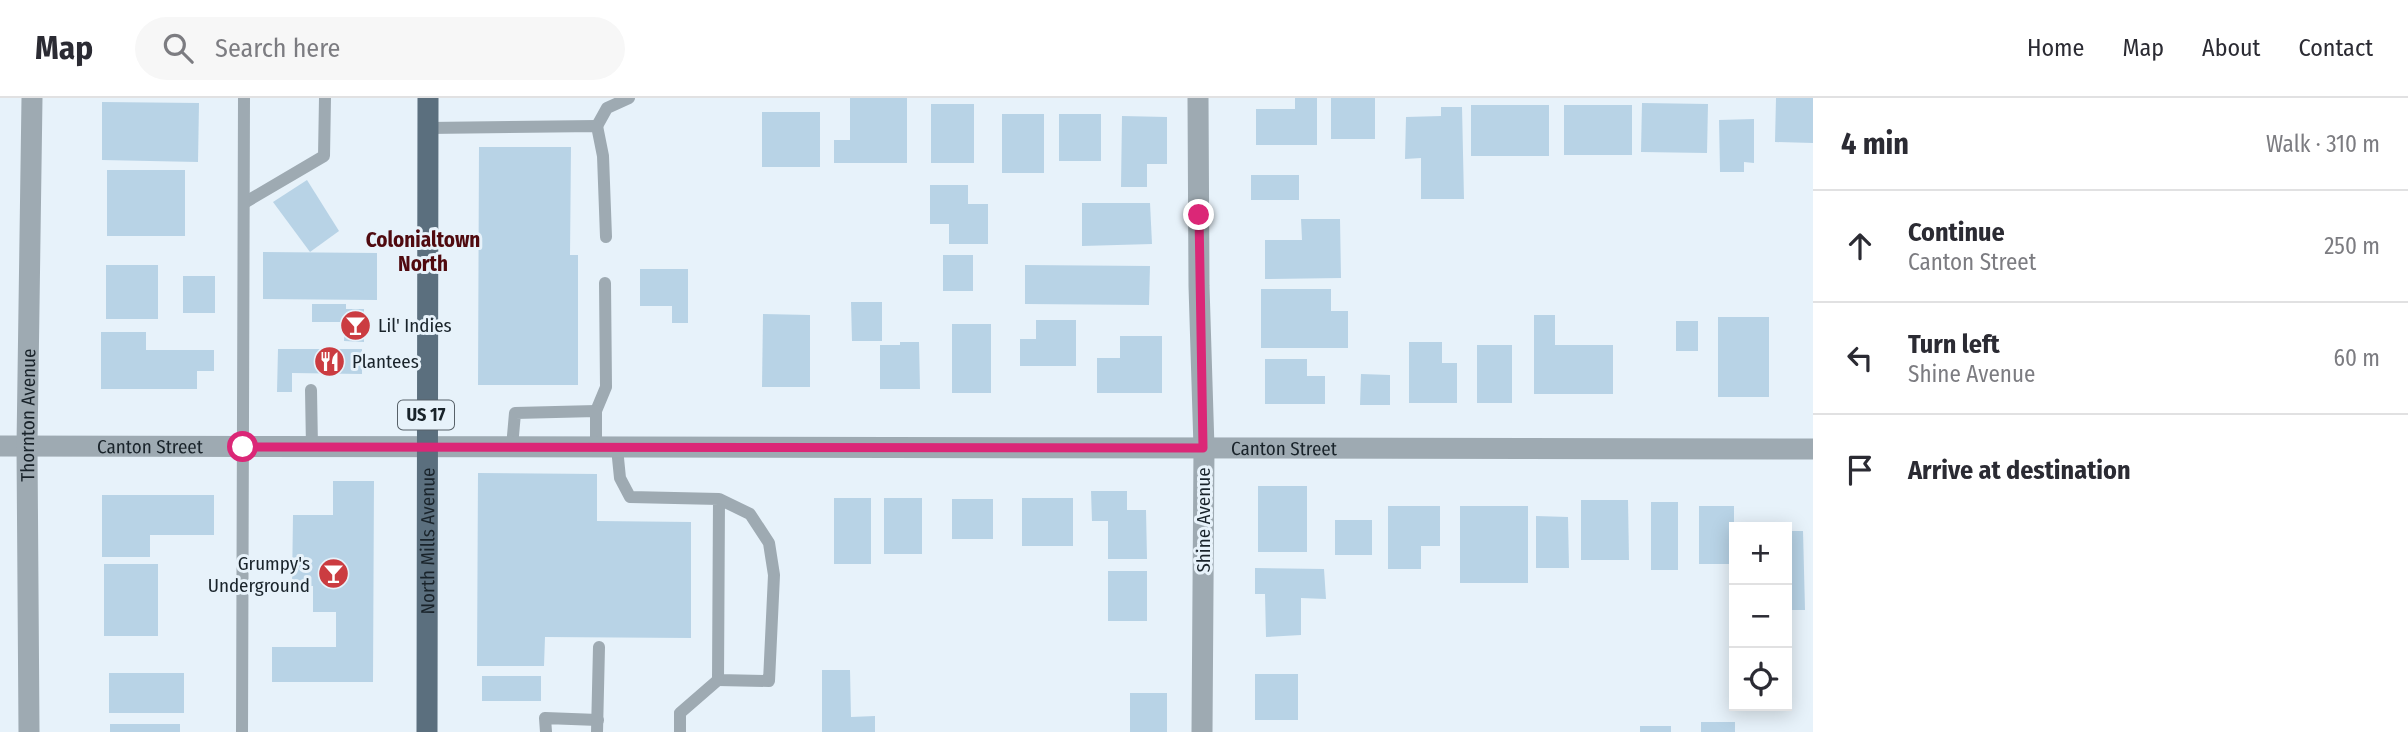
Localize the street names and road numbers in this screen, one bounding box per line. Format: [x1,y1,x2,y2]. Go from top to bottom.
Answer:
street label: Thornton Avenue [16,348,40,482]
road number: US 17 [398,400,454,430]
street label: Canton Street [97,435,204,458]
street label: Canton Street [1231,437,1338,460]
street label: North Mills Avenue [416,467,439,615]
street label: Shine Avenue [1192,467,1215,573]

